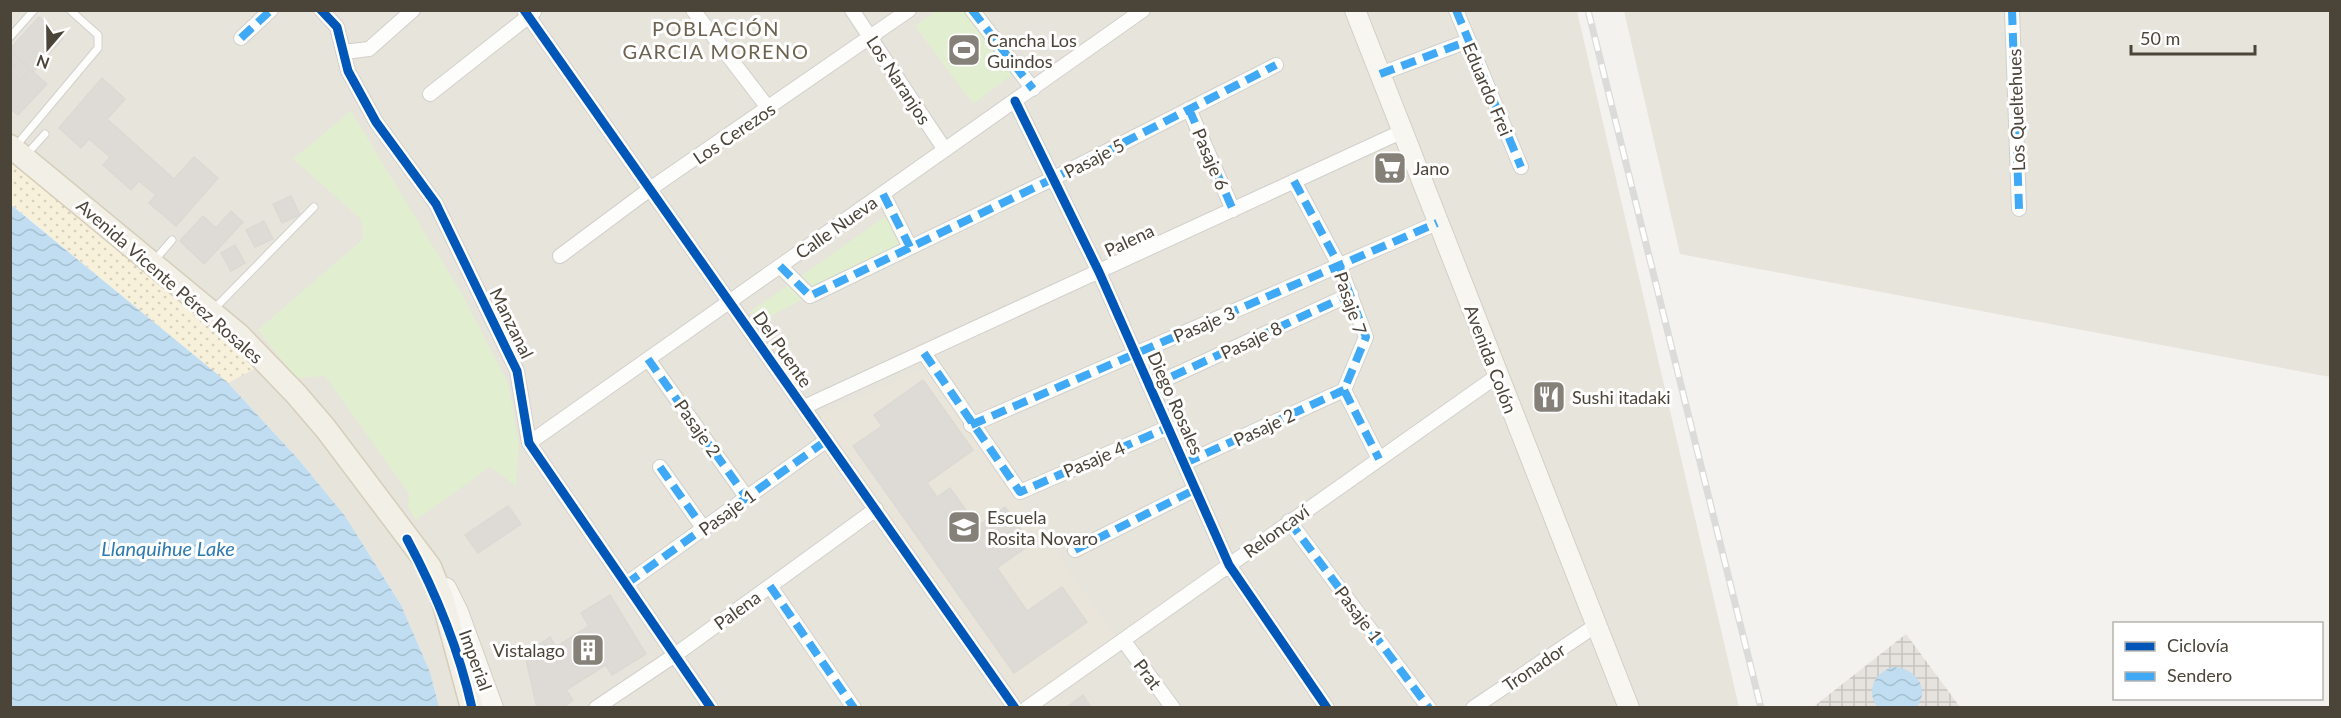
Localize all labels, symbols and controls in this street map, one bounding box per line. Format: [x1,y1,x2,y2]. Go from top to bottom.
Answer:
district label: POBLACIÓN GARCIA MORENO [623,16,809,63]
north arrow [18,18,78,78]
scale bar [2131,18,2256,56]
text: 50 m [2140,27,2180,49]
place label: Cancha Los Guindos [987,29,1077,72]
street label: Los Naranjos [862,32,936,129]
sports icon: Cancha Los Guindos [946,32,982,68]
street label: Eduardo Frei [1458,39,1518,139]
street label: Los Queltehues [2003,48,2029,172]
text: N [34,52,52,74]
street label: Los Cerezos [689,97,779,168]
street label: Pasaje 6 [1188,125,1234,193]
street label: Pasaje 5 [1060,133,1128,183]
supermarket icon: Jano [1372,150,1408,186]
place label: Jano [1413,157,1449,179]
street label: Calle Nueva [791,191,881,263]
street label: Avenida Vicente Pérez Rosales [72,194,268,368]
street label: Palena [1101,219,1157,261]
street label: Pasaje 7 [1330,269,1372,337]
street label: Manzanal [486,284,538,362]
street label: Pasaje 3 [1170,301,1238,347]
street label: Avenida Colón [1460,302,1522,416]
street label: Del Puente [749,307,817,391]
street label: Pasaje 8 [1217,316,1285,364]
street label: Diego Rosales [1143,348,1209,458]
restaurant icon: Sushi itadaki [1531,379,1567,415]
place label: Sushi itadaki [1572,386,1671,408]
street label: Pasaje 2 [670,395,726,461]
street label: Pasaje 2 [1230,403,1298,451]
street label: Pasaje 4 [1060,436,1128,482]
street label: Pasaje 1 [694,484,760,540]
street label: Reloncaví [1239,499,1314,562]
place label: Escuela Rosita Novaro [987,506,1098,549]
school or university icon: Escuela Rosita Novaro [946,509,982,545]
water label: Llanquihue Lake [101,536,235,560]
street label: Pasaje 1 [1331,581,1387,647]
street label: Palena [709,586,765,634]
legend [2113,622,2323,700]
street label: Imperial [455,626,497,694]
building icon: Vistalago [570,632,606,668]
text: Ciclovía [2167,634,2229,656]
street label: Tronador [1498,638,1570,696]
place label: Vistalago [493,639,565,661]
street label: Prat [1129,654,1167,694]
text: Sendero [2167,664,2232,686]

